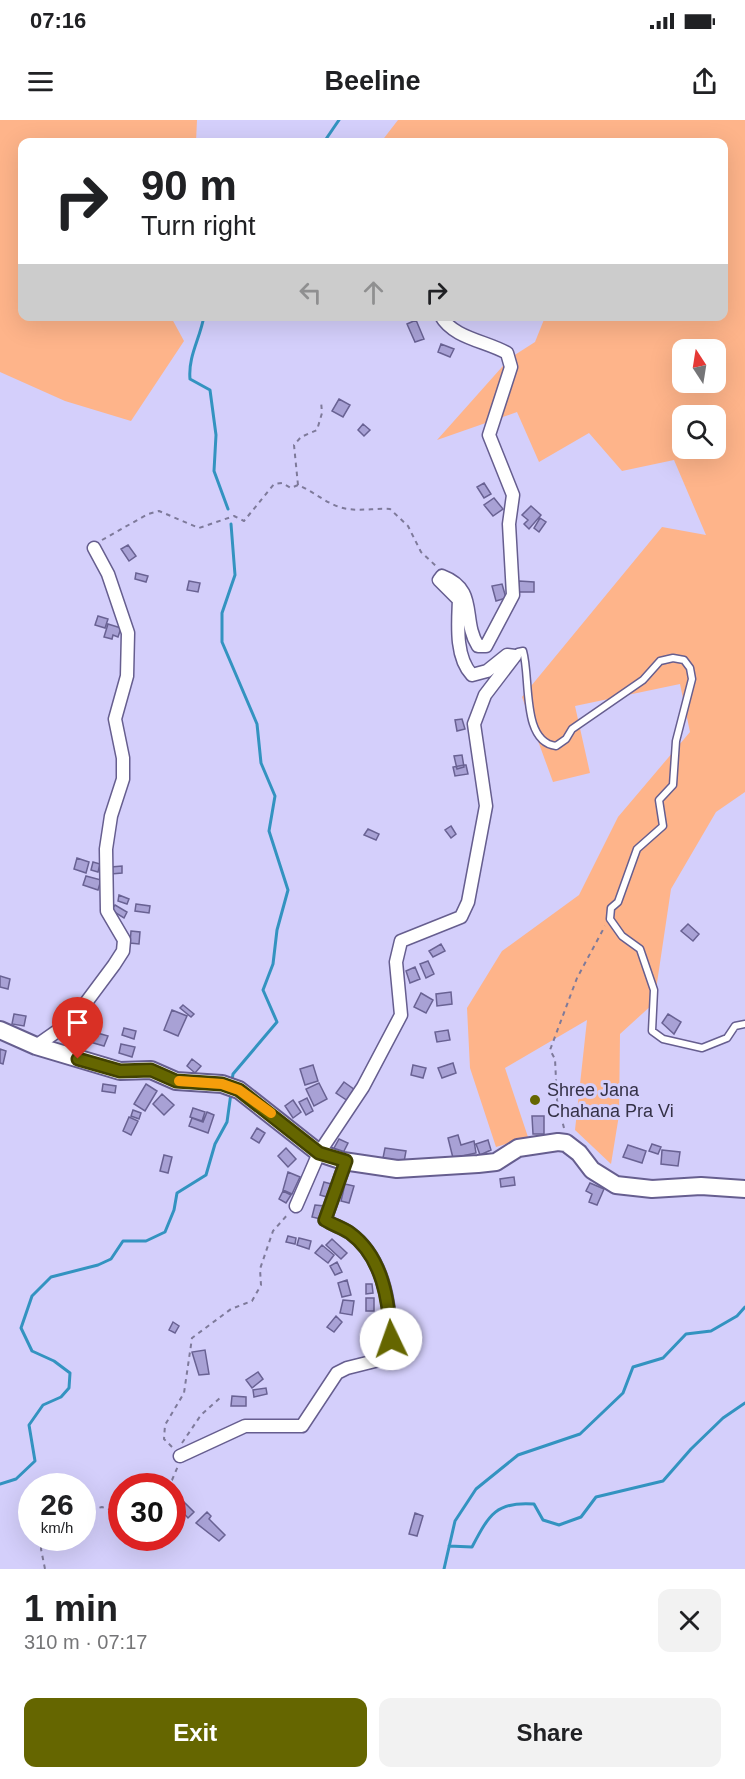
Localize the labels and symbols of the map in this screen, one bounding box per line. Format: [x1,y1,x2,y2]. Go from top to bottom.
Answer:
north arrow [672,339,726,393]
pin [52,997,103,1059]
place label: Shree Jana Chahana Pra Vi [547,1080,674,1121]
marker: Shree Jana Chahana Pra Vi [528,1093,542,1107]
position arrow [359,1307,423,1371]
speed limit sign: 30 [108,1473,186,1551]

